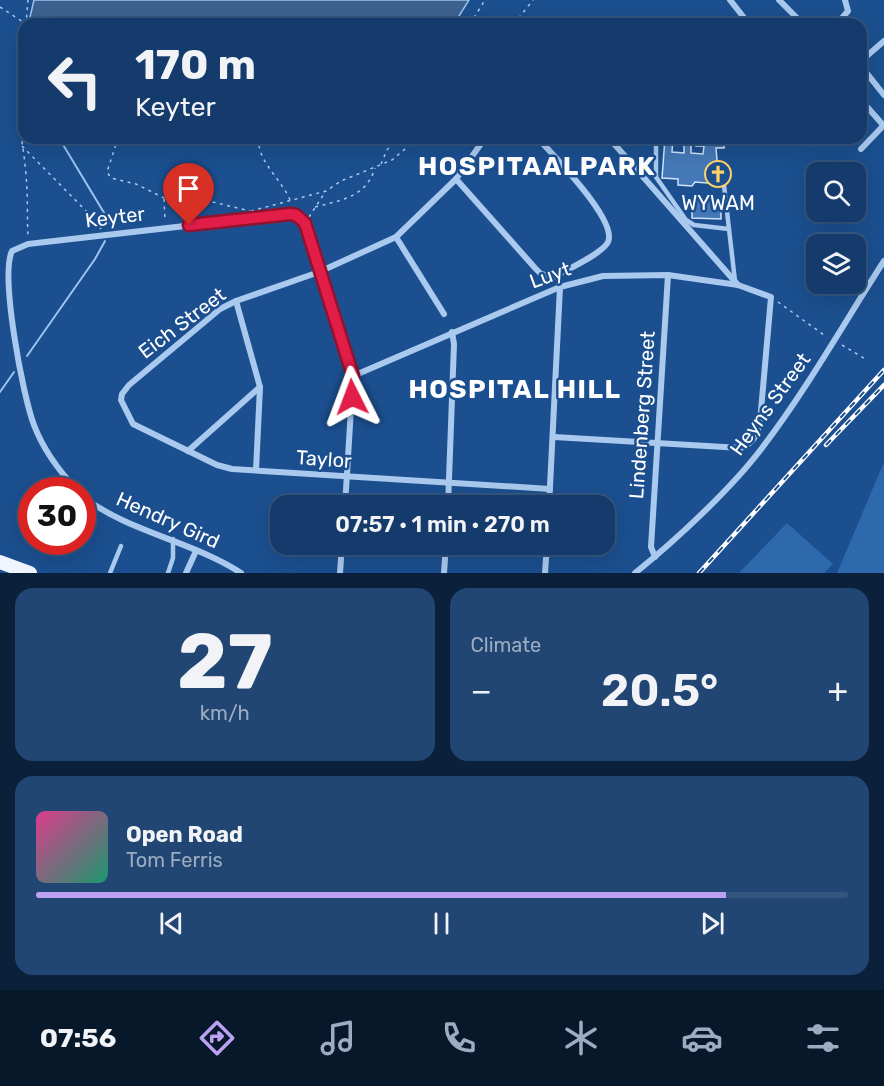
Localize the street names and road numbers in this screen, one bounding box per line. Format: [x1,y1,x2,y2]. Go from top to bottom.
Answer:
street label: Keyter [84,201,147,233]
street label: Luyt [526,257,574,293]
street label: Eich Street [134,282,230,364]
street label: Lindenberg Street [624,330,660,500]
street label: Heyns Street [725,348,815,460]
street label: Taylor [295,445,353,473]
street label: Hendry Gird [113,487,223,553]

